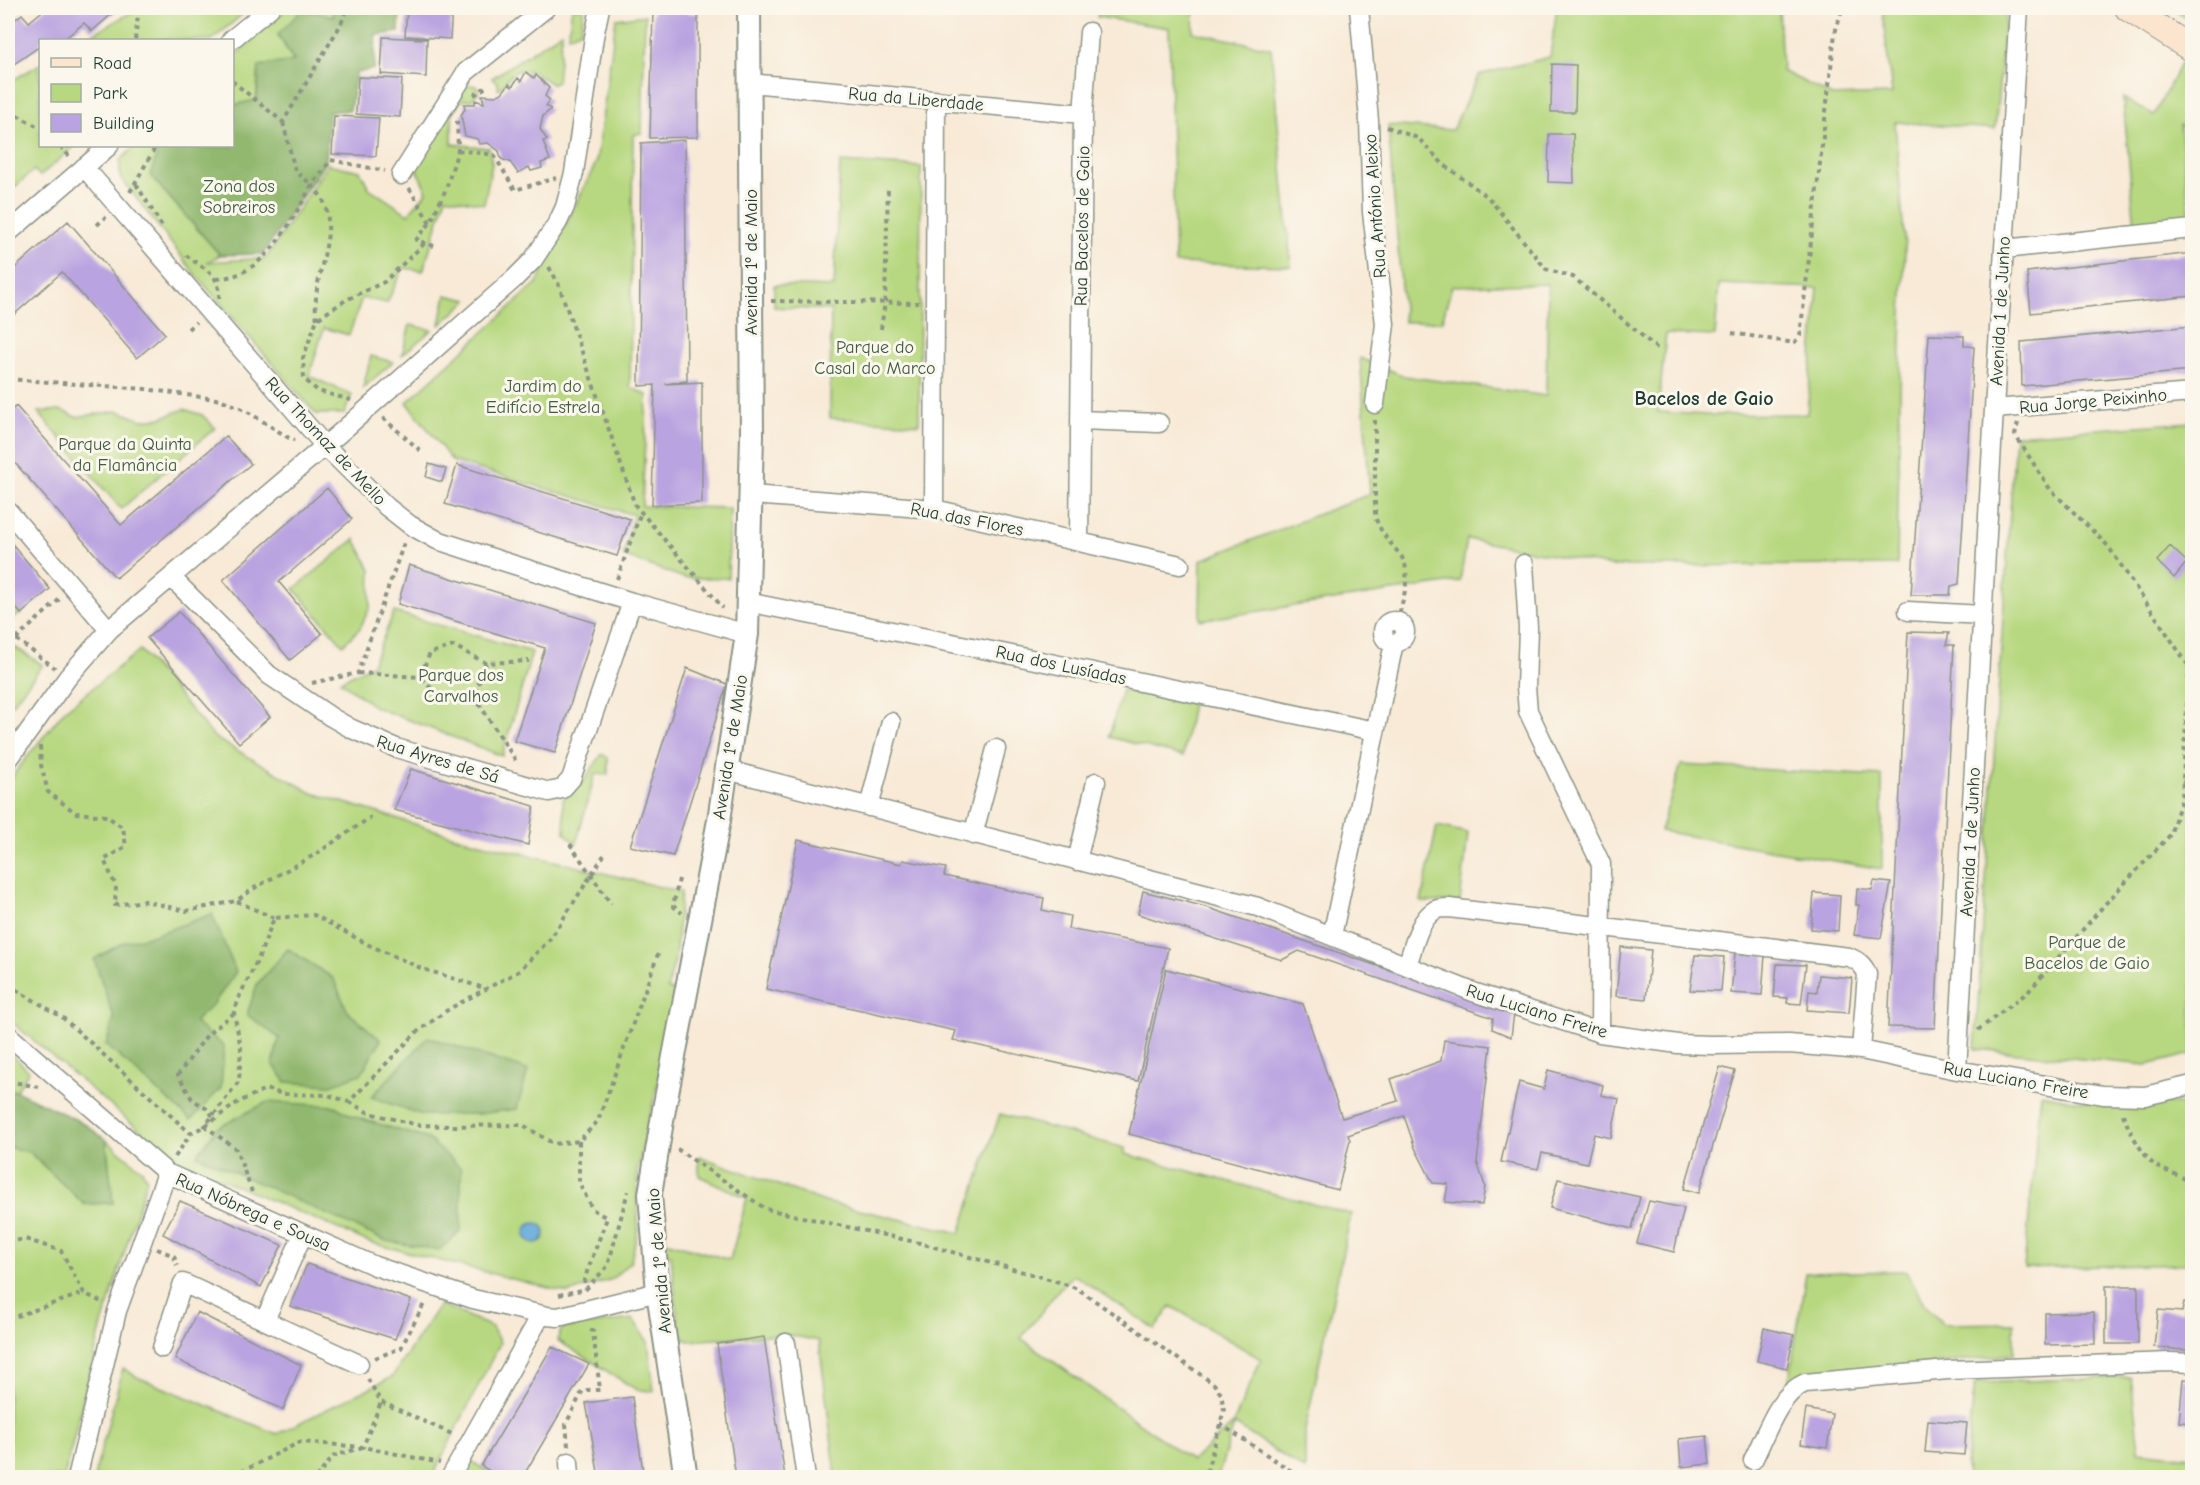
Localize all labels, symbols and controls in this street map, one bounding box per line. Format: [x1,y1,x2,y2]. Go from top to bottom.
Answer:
legend [39,39,234,147]
text: Road [93,53,132,74]
text: Park [93,83,128,104]
street label: Rua da Liberdade [847,83,985,116]
text: Building [93,113,155,134]
street label: Rua António Aleixo [1360,133,1391,279]
street label: Rua Bacelos de Gaio [1071,146,1094,306]
park label: Zona dos Sobreiros [203,176,275,218]
street label: Avenida 1º de Maio [741,189,762,335]
street label: Avenida 1 de Junho [1986,236,2015,386]
park label: Parque do Casal do Marco [814,337,936,379]
street label: Rua Thomaz de Mello [261,373,391,510]
park label: Jardim do Edifício Estrela [486,376,600,418]
street label: Rua Jorge Peixinho [2018,385,2168,418]
district label: Bacelos de Gaio [1634,387,1774,410]
park label: Parque da Quinta da Flamância [58,434,192,476]
street label: Rua das Flores [909,498,1025,541]
street label: Rua dos Lusíadas [994,641,1128,690]
park label: Parque dos Carvalhos [418,665,504,707]
street label: Avenida 1º de Maio [709,673,752,821]
street label: Rua Ayres de Sá [374,731,502,788]
street label: Avenida 1 de Junho [1956,767,1985,917]
park label: Parque de Bacelos de Gaio [2024,932,2150,974]
street label: Rua Luciano Freire [1464,980,1610,1043]
street label: Rua Luciano Freire [1942,1057,2090,1104]
street label: Rua Nóbrega e Sousa [172,1169,333,1256]
street label: Avenida 1º de Maio [643,1187,676,1335]

